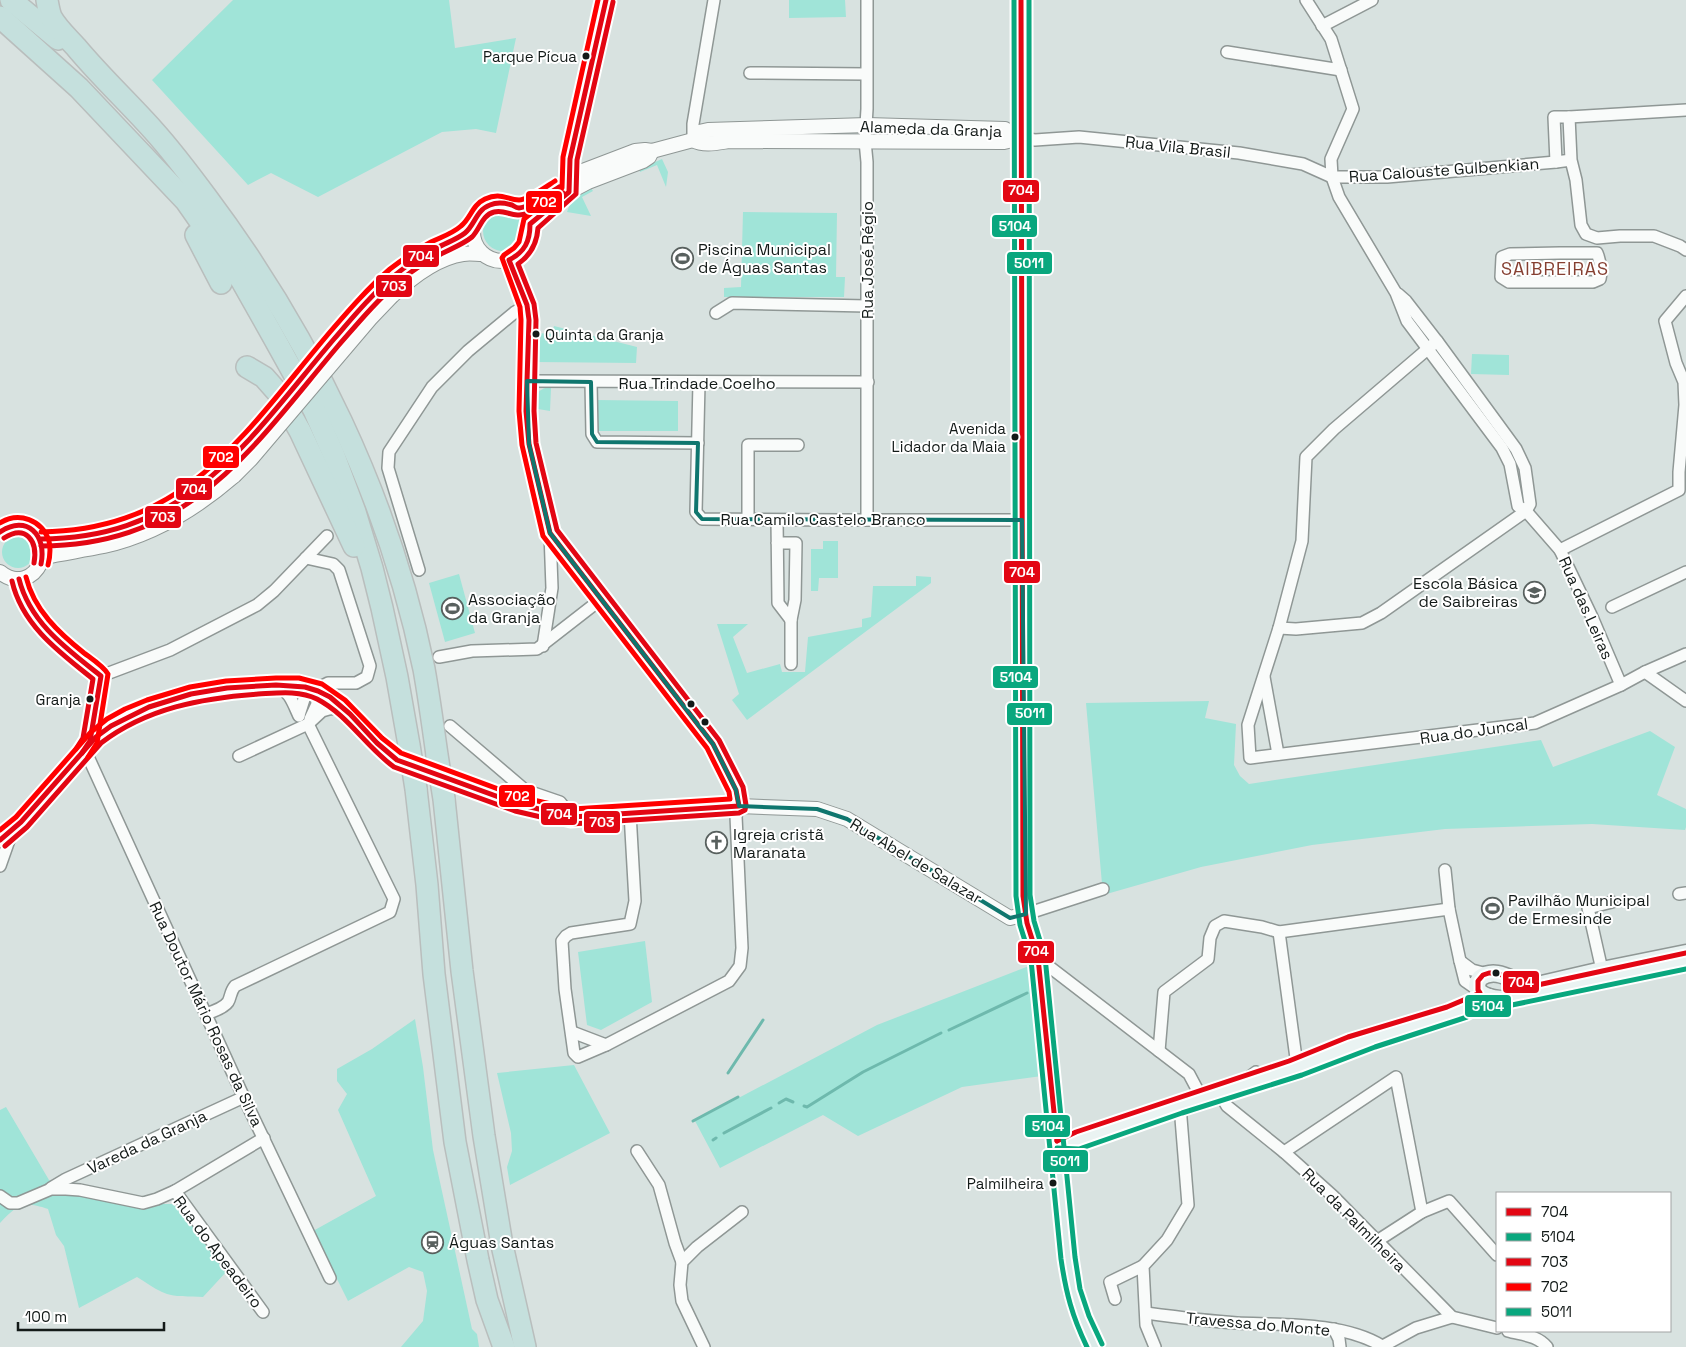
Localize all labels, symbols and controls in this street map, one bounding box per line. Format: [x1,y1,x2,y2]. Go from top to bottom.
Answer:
place label: Parque Pícua [483,47,577,66]
marker: Parque Pícua [581,51,591,61]
street label: Alameda da Granja [860,116,1002,142]
street label: Rua Vila Brasil [1124,131,1232,163]
street label: Rua Calouste Gulbenkian [1348,153,1540,187]
line badge: 704 [1002,179,1040,203]
text: 704 [1008,181,1034,199]
line badge: 702 [525,190,563,214]
text: 702 [531,193,557,211]
street label: Rua José Régio [857,201,878,319]
line badge: 5104 [991,214,1038,238]
text: 5104 [999,217,1031,235]
place label: Piscina Municipal de Águas Santas [698,239,831,278]
line badge: 704 [402,244,440,268]
sports icon: Piscina Municipal de Águas Santas [670,246,694,270]
text: 704 [408,247,434,265]
line badge: 5011 [1006,251,1053,275]
text: 5011 [1014,254,1044,272]
district label: SAIBREIRAS [1501,257,1609,280]
line badge: 703 [375,274,413,298]
text: 703 [381,277,407,295]
place label: Quinta da Granja [545,325,664,344]
marker: Quinta da Granja [531,329,541,339]
street label: Rua Trindade Coelho [618,373,776,394]
place label: Avenida Lidador da Maia [892,419,1006,456]
marker: Avenida Lidador da Maia [1010,432,1020,442]
line badge: 702 [202,445,240,469]
text: 702 [208,448,234,466]
line badge: 704 [175,477,213,501]
text: 704 [181,480,207,498]
line badge: 703 [144,505,182,529]
text: 703 [150,508,176,526]
street label: Rua Camilo Castelo Branco [720,509,926,530]
street label: Rua das Leiras [1554,553,1618,663]
line badge: 704 [1003,560,1041,584]
text: 704 [1009,563,1035,581]
place label: Escola Básica de Saibreiras [1413,573,1518,612]
school or university icon: Escola Básica de Saibreiras [1522,580,1546,604]
place label: Associação da Granja [468,589,556,628]
sports icon: Associação da Granja [440,596,464,620]
line badge: 5104 [992,665,1039,689]
text: 5104 [1000,668,1032,686]
place label: Granja [36,690,81,709]
marker: Granja [85,694,95,704]
unlabelled marker [686,699,696,709]
line badge: 5011 [1006,702,1053,726]
text: 5011 [1015,704,1045,722]
street label: Rua do Juncal [1419,713,1529,749]
unlabelled marker [700,717,710,727]
line badge: 702 [498,784,536,808]
text: 702 [504,787,530,805]
line badge: 704 [540,802,578,826]
text: 704 [546,805,572,823]
line badge: 703 [583,810,621,834]
text: 703 [589,813,615,831]
street label: Rua Abel de Salazar [846,813,986,909]
place label: Igreja cristã Maranata [733,824,824,863]
church icon: Igreja cristã Maranata [705,831,729,855]
place label: Pavilhão Municipal de Ermesinde [1508,890,1650,929]
sports icon: Pavilhão Municipal de Ermesinde [1480,897,1504,921]
street label: Rua Doutor Mário Rosas da Silva [144,898,268,1130]
line badge: 704 [1017,940,1055,964]
text: 704 [1023,942,1049,960]
unlabelled marker [1491,968,1501,978]
line badge: 704 [1502,970,1540,994]
text: 704 [1508,973,1534,991]
line badge: 5104 [1464,994,1512,1018]
text: 5104 [1472,997,1504,1015]
street label: Vareda da Granja [84,1105,210,1179]
line badge: 5104 [1024,1114,1071,1138]
text: 5104 [1032,1117,1064,1135]
line badge: 5011 [1042,1149,1089,1173]
text: 5011 [1050,1152,1080,1170]
street label: Rua da Palmilheira [1297,1163,1411,1277]
place label: Palmilheira [967,1174,1044,1193]
marker: Palmilheira [1048,1178,1058,1188]
street label: Rua do Apeadeiro [169,1192,267,1312]
legend [1496,1192,1671,1332]
text: 704 [1541,1202,1568,1221]
text: 5104 [1541,1227,1575,1246]
station icon: Águas Santas [421,1230,445,1254]
place label: Águas Santas [449,1232,554,1253]
text: 703 [1541,1252,1568,1271]
text: 702 [1541,1277,1568,1296]
scale bar [18,1300,164,1332]
text: 5011 [1541,1302,1572,1321]
text: 100 m [25,1307,67,1326]
street label: Travessa do Monte [1185,1307,1331,1341]

